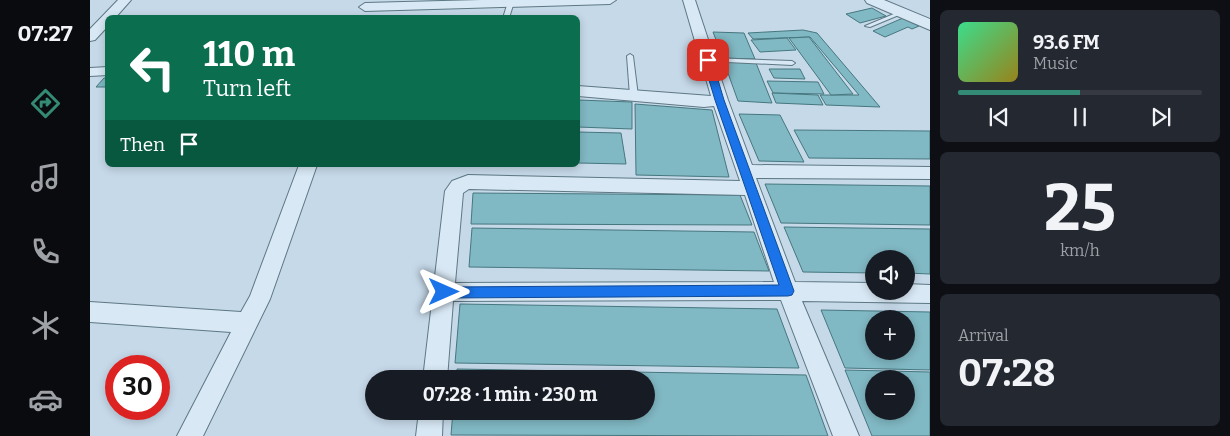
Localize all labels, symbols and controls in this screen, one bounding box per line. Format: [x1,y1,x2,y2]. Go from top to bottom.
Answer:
text: 07:27 [17,20,73,47]
text: 93.6 FM [1033,31,1100,54]
text: 110 m [203,33,295,75]
icon: left [120,35,185,100]
pin [687,39,729,81]
icon: arrive [694,46,722,74]
text: Music [1033,54,1078,73]
text: Turn left [203,75,291,102]
icon: directions [28,86,63,121]
icon: previous [985,103,1013,131]
icon: pause [1066,103,1094,131]
icon: next [1147,103,1175,131]
icon: arrive [175,130,203,158]
text: Then [120,133,165,156]
icon: music [28,160,63,195]
text: 25 [1044,169,1116,247]
icon: phone [28,234,63,269]
text: km/h [1060,241,1100,260]
map controls [865,250,915,420]
button: sound [865,250,915,300]
position arrow [417,265,469,317]
icon: climate [28,308,63,343]
button: + [865,310,915,360]
text: Arrival [958,326,1009,345]
text: 07:28 [958,350,1056,396]
speed limit sign: 30 [105,355,170,420]
button: − [865,370,915,420]
icon: car [28,382,63,417]
text: 07:28 · 1 min · 230 m [423,383,597,406]

